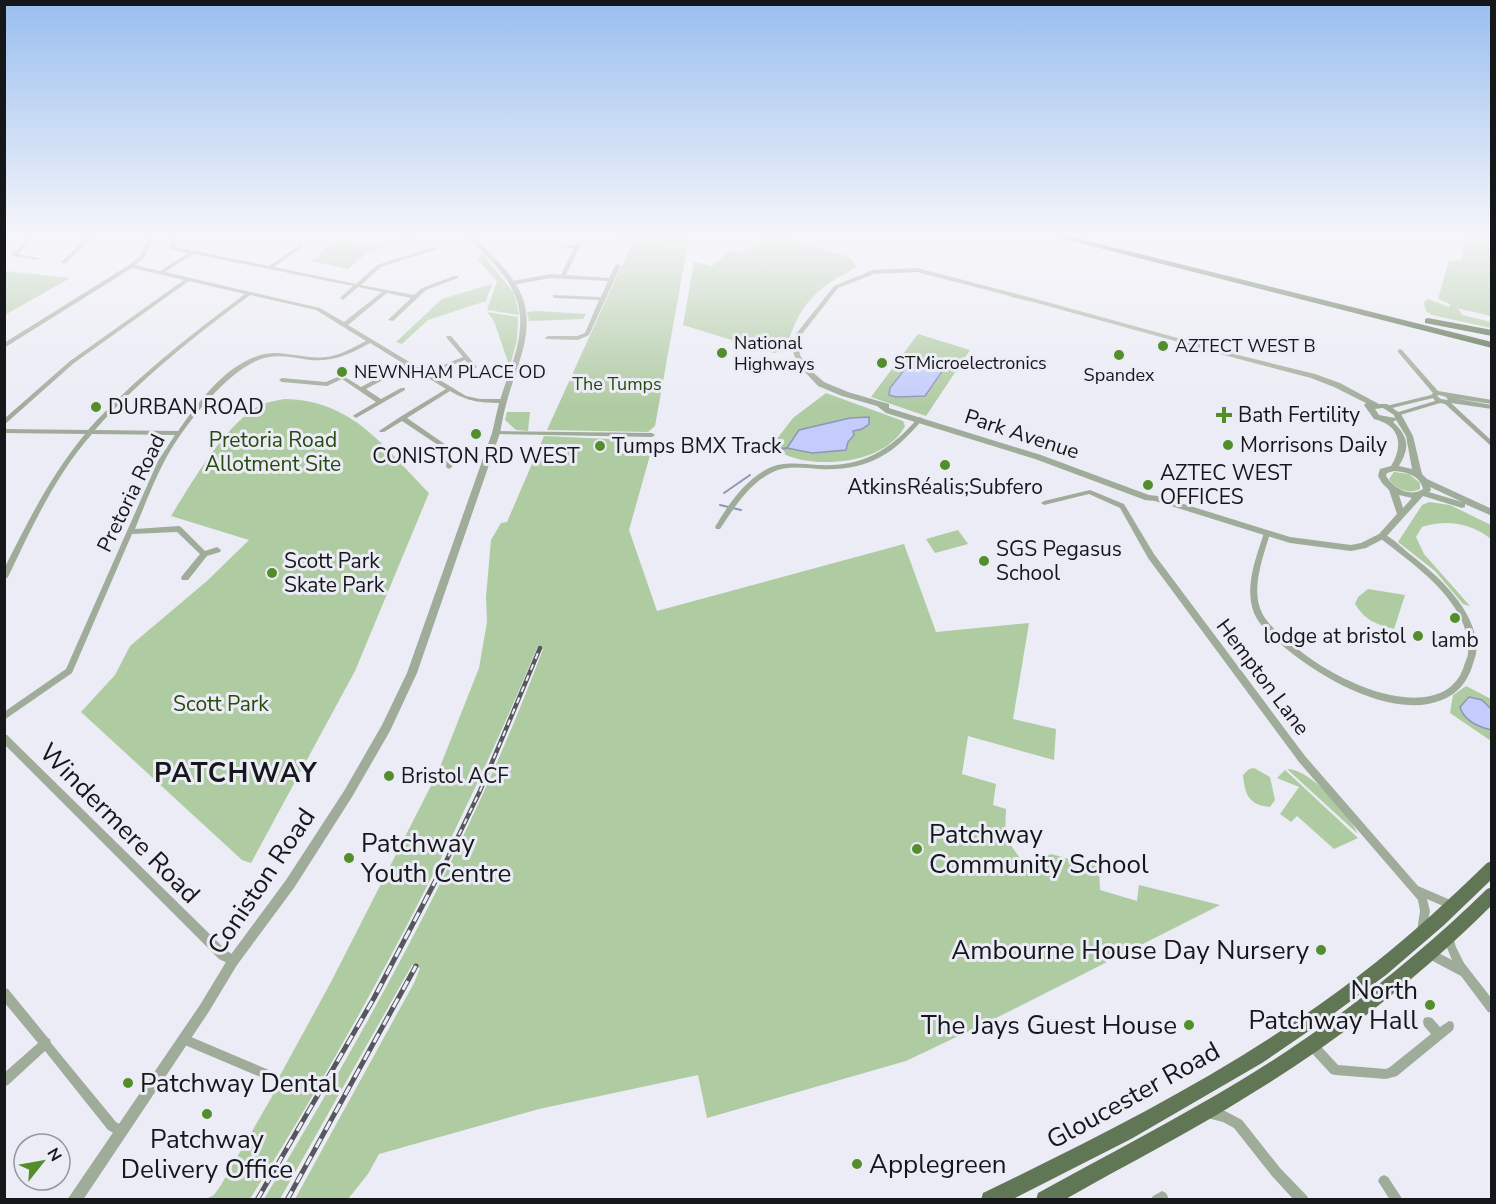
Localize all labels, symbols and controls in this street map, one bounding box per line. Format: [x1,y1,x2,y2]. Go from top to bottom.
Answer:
place label: National Highways [734,331,815,376]
place label: AZTECT WEST B [1175,334,1316,358]
marker: AZTECT WEST B [1156,339,1170,353]
marker: National Highways [715,346,729,360]
marker: Spandex [1112,348,1126,362]
place label: STMicroelectronics [894,351,1047,375]
marker: STMicroelectronics [875,356,889,370]
place label: NEWNHAM PLACE OD [354,360,546,384]
place label: Spandex [1084,363,1155,387]
marker: NEWNHAM PLACE OD [335,365,349,379]
park label: The Tumps [572,372,662,396]
place label: DURBAN ROAD [108,393,264,421]
marker: DURBAN ROAD [89,400,103,414]
place label: Bath Fertility [1238,401,1360,429]
street label: Park Avenue [961,402,1083,466]
marker: Bath Fertility [1215,406,1233,424]
park label: Pretoria Road Allotment Site [205,426,341,478]
marker: CONISTON RD WEST [469,427,483,441]
street label: Pretoria Road [90,429,172,557]
place label: Morrisons Daily [1240,431,1387,459]
place label: Tumps BMX Track [612,432,782,460]
marker: Morrisons Daily [1221,438,1235,452]
marker: Tumps BMX Track [593,439,607,453]
place label: CONISTON RD WEST [372,442,580,470]
marker: AtkinsRéalis;Subfero [938,458,952,472]
place label: AZTEC WEST OFFICES [1160,459,1293,511]
place label: AtkinsRéalis;Subfero [847,473,1043,501]
marker: AZTEC WEST OFFICES [1141,478,1155,492]
place label: SGS Pegasus School [996,535,1122,587]
place label: Scott Park Skate Park [284,547,385,599]
marker: SGS Pegasus School [977,554,991,568]
marker: Scott Park Skate Park [265,566,279,580]
marker: lamb [1448,611,1462,625]
street label: Hempton Lane [1210,613,1316,741]
place label: lodge at bristol [1263,622,1407,650]
place label: lamb [1431,626,1479,654]
marker: lodge at bristol [1411,629,1425,643]
park label: Scott Park [173,690,269,718]
street label: Windermere Road [32,735,208,911]
district label: PATCHWAY [154,755,318,792]
place label: Bristol ACF [401,762,509,790]
marker: Bristol ACF [382,769,396,783]
street label: Coniston Road [199,801,323,961]
place label: Patchway Community School [929,817,1149,882]
place label: Patchway Youth Centre [360,826,511,891]
marker: Patchway Community School [910,842,924,856]
marker: Patchway Youth Centre [342,851,356,865]
place label: Ambourne House Day Nursery [951,933,1310,968]
marker: Ambourne House Day Nursery [1314,943,1328,957]
place label: North Patchway Hall [1248,973,1418,1038]
marker: North Patchway Hall [1423,998,1437,1012]
place label: The Jays Guest House [921,1008,1177,1043]
marker: The Jays Guest House [1182,1018,1196,1032]
street label: Gloucester Road [1040,1033,1226,1157]
place label: Patchway Dental [140,1066,339,1101]
marker: Patchway Dental [121,1076,135,1090]
marker: Patchway Delivery Office [200,1107,214,1121]
place label: Patchway Delivery Office [121,1122,293,1187]
north arrow [12,1132,72,1192]
text: N [41,1144,67,1166]
place label: Applegreen [869,1147,1006,1182]
marker: Applegreen [850,1157,864,1171]

